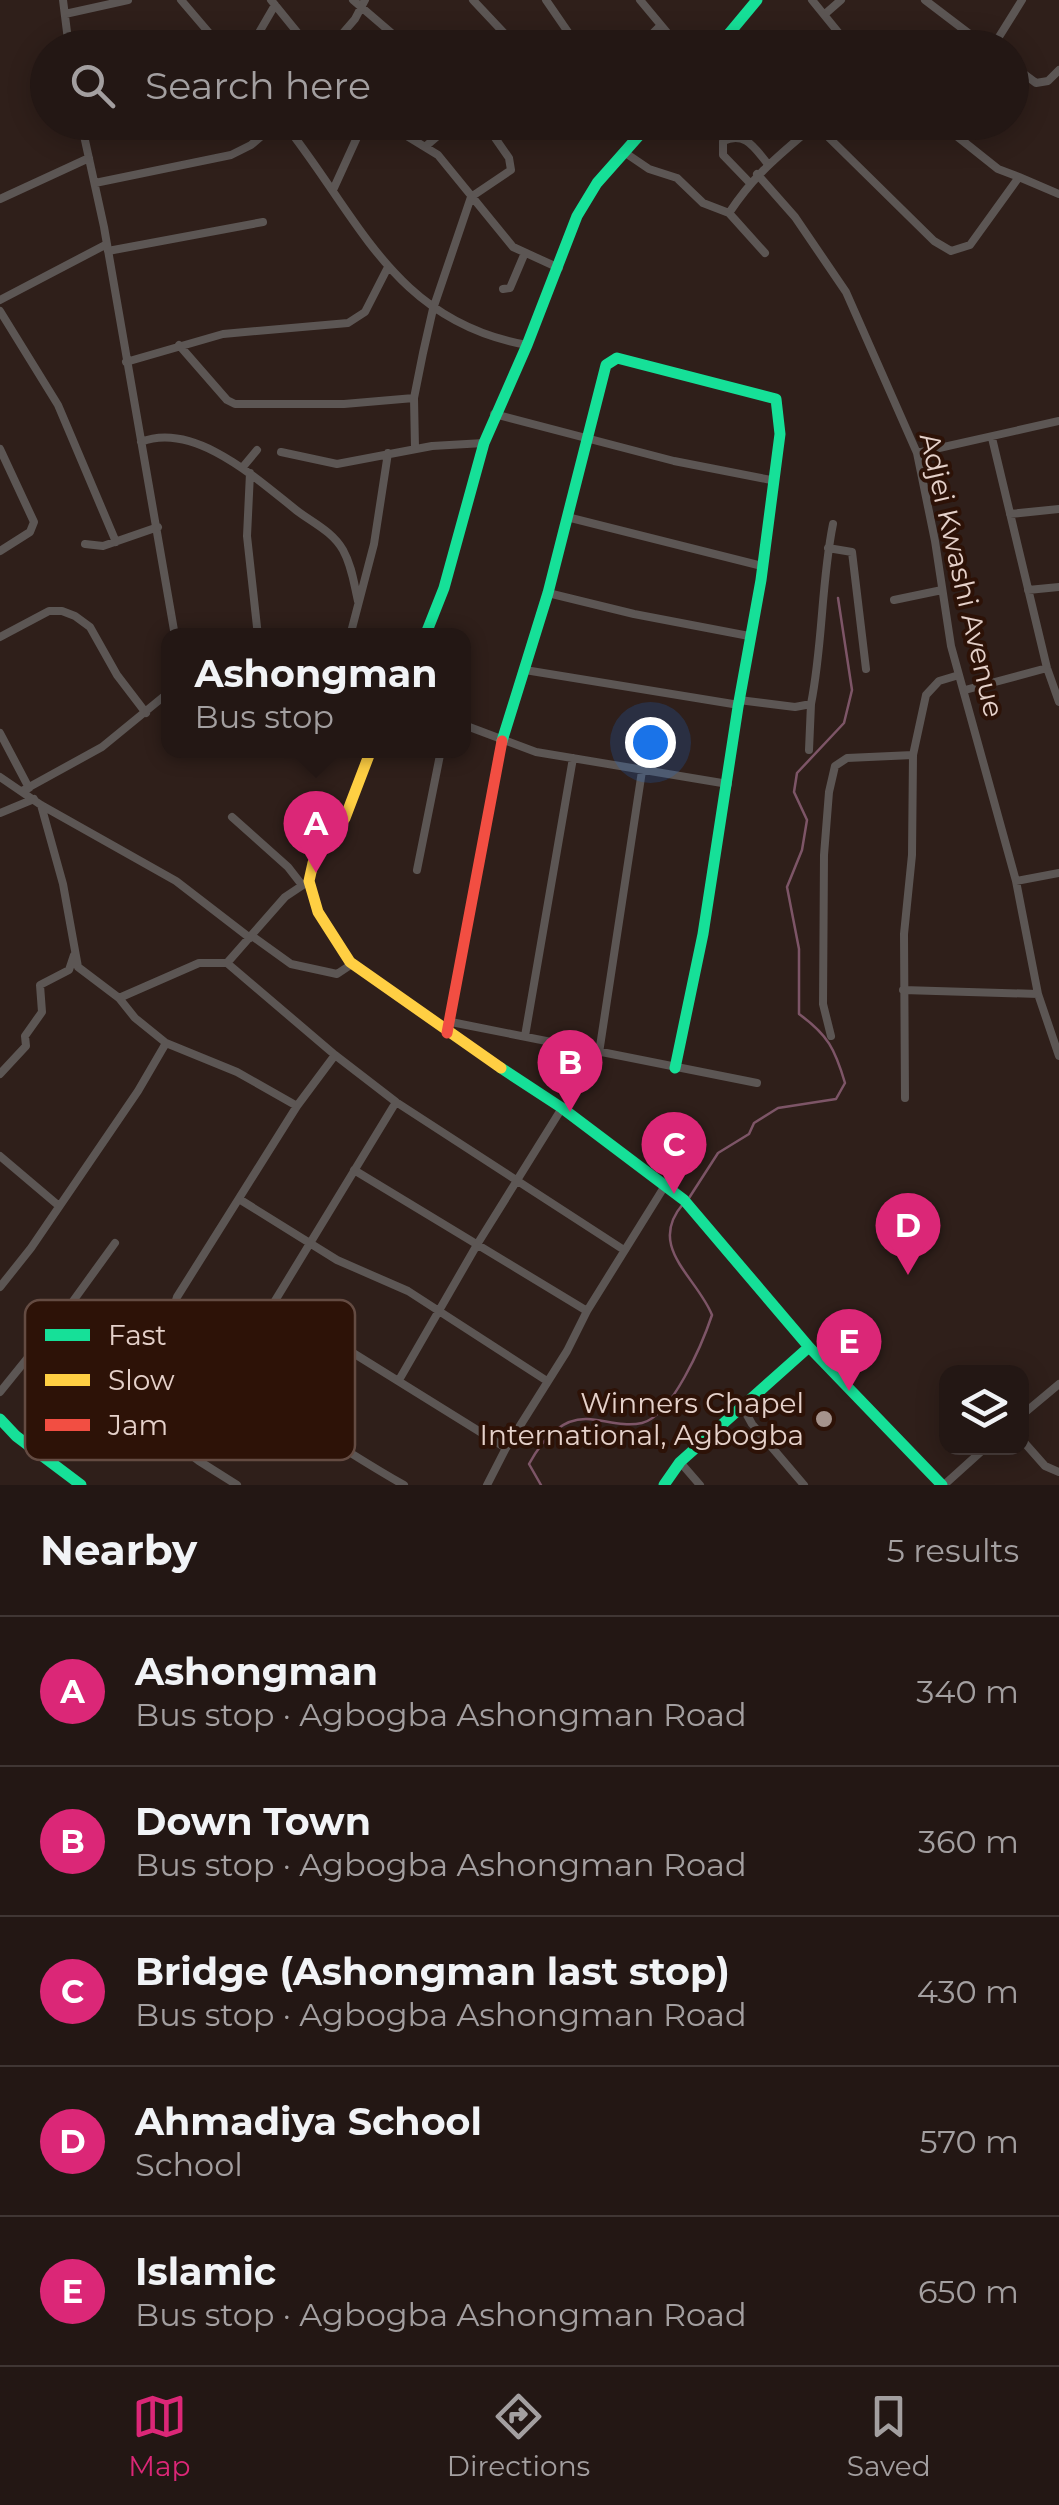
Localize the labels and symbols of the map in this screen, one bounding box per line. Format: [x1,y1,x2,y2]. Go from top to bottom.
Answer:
street label: Adjei Kwashi Avenue [913,429,1011,721]
your location [625,717,676,768]
pin: A [284,790,348,873]
pin: B [538,1030,602,1112]
pin: C [642,1112,706,1194]
pin: D [876,1192,940,1275]
legend [25,1300,355,1460]
pin: E [816,1308,882,1391]
text: Fast [108,1318,167,1352]
text: Slow [108,1363,175,1397]
place label: Winners Chapel International, Agbogba [479,1386,804,1452]
text: Jam [107,1408,168,1442]
marker: Winners Chapel International, Agbogba [813,1408,835,1430]

